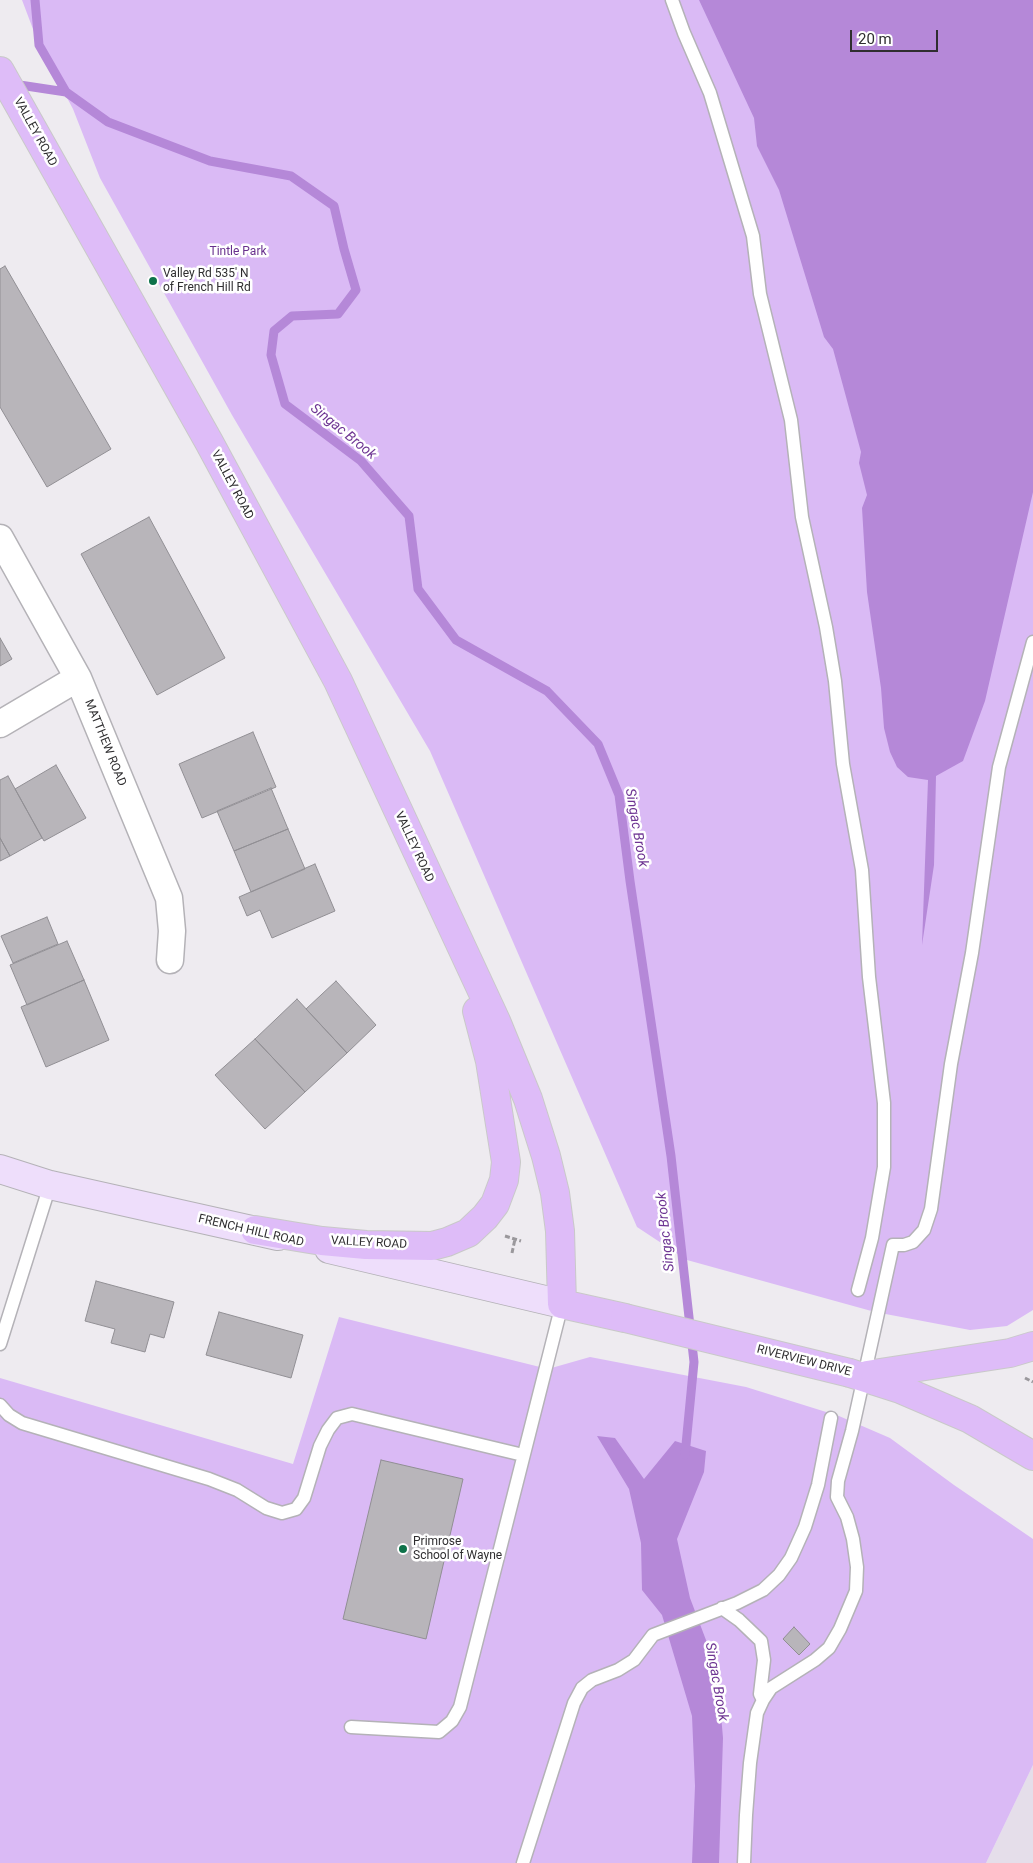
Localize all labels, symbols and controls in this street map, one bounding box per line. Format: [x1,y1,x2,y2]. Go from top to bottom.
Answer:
scale bar [853,20,940,52]
text: 20 m [858,30,892,48]
street label: VALLEY ROAD [10,95,60,169]
park label: Tintle Park [209,245,267,259]
place label: Valley Rd 535' N of French Hill Rd [163,267,251,295]
marker: Valley Rd 535' N of French Hill Rd [147,275,159,287]
water label: Singac Brook [307,400,379,464]
street label: VALLEY ROAD [208,448,256,522]
street label: MATTHEW ROAD [81,698,129,788]
water label: Singac Brook [621,787,651,869]
street label: VALLEY ROAD [391,809,437,885]
water label: Singac Brook [653,1191,679,1273]
street label: FRENCH HILL ROAD [197,1212,305,1250]
street label: VALLEY ROAD [331,1234,407,1252]
street label: RIVERVIEW DRIVE [755,1342,853,1380]
place label: Primrose School of Wayne [413,1535,502,1563]
marker: Primrose School of Wayne [397,1543,409,1555]
water label: Singac Brook [701,1641,731,1723]

